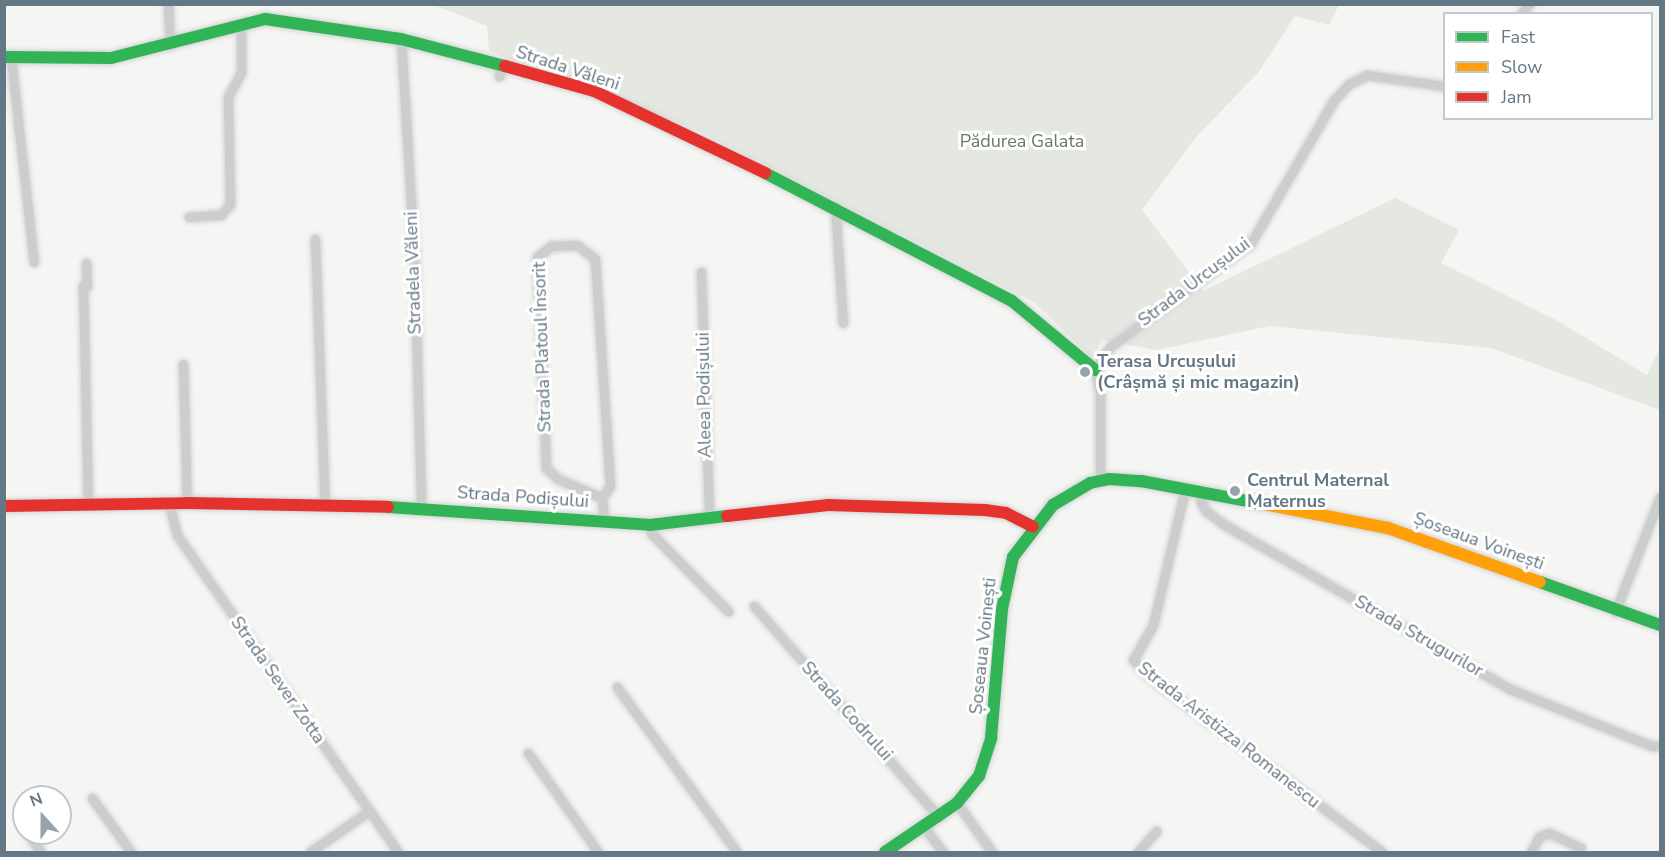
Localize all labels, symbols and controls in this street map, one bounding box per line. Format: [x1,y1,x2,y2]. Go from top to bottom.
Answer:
legend [1443,12,1653,120]
text: Fast [1501,25,1535,49]
street label: Strada Văleni [513,41,623,95]
text: Slow [1501,55,1542,79]
text: Jam [1501,85,1532,109]
park label: Pădurea Galata [960,130,1084,152]
street label: Stradela Văleni [400,211,426,335]
street label: Strada Urcușului [1134,233,1254,331]
street label: Strada Platoul Însorit [528,261,556,433]
street label: Aleea Podișului [692,332,716,458]
place label: Terasa Urcușului (Crâșmă și mic magazin) [1097,351,1300,394]
marker: Terasa Urcușului (Crâșmă și mic magazin) [1078,365,1092,379]
place label: Centrul Maternal Maternus [1247,470,1389,512]
street label: Strada Podișului [456,482,590,512]
marker: Centrul Maternal Maternus [1228,484,1242,498]
street label: Șoseaua Voinești [1411,507,1547,575]
street label: Șoseaua Voinești [965,577,1001,715]
street label: Strada Strugurilor [1351,590,1487,682]
street label: Strada Sever Zotta [226,612,330,748]
street label: Strada Codrului [797,657,897,765]
street label: Strada Aristizza Romanescu [1134,657,1324,813]
north arrow [12,785,72,845]
text: N [27,788,46,812]

